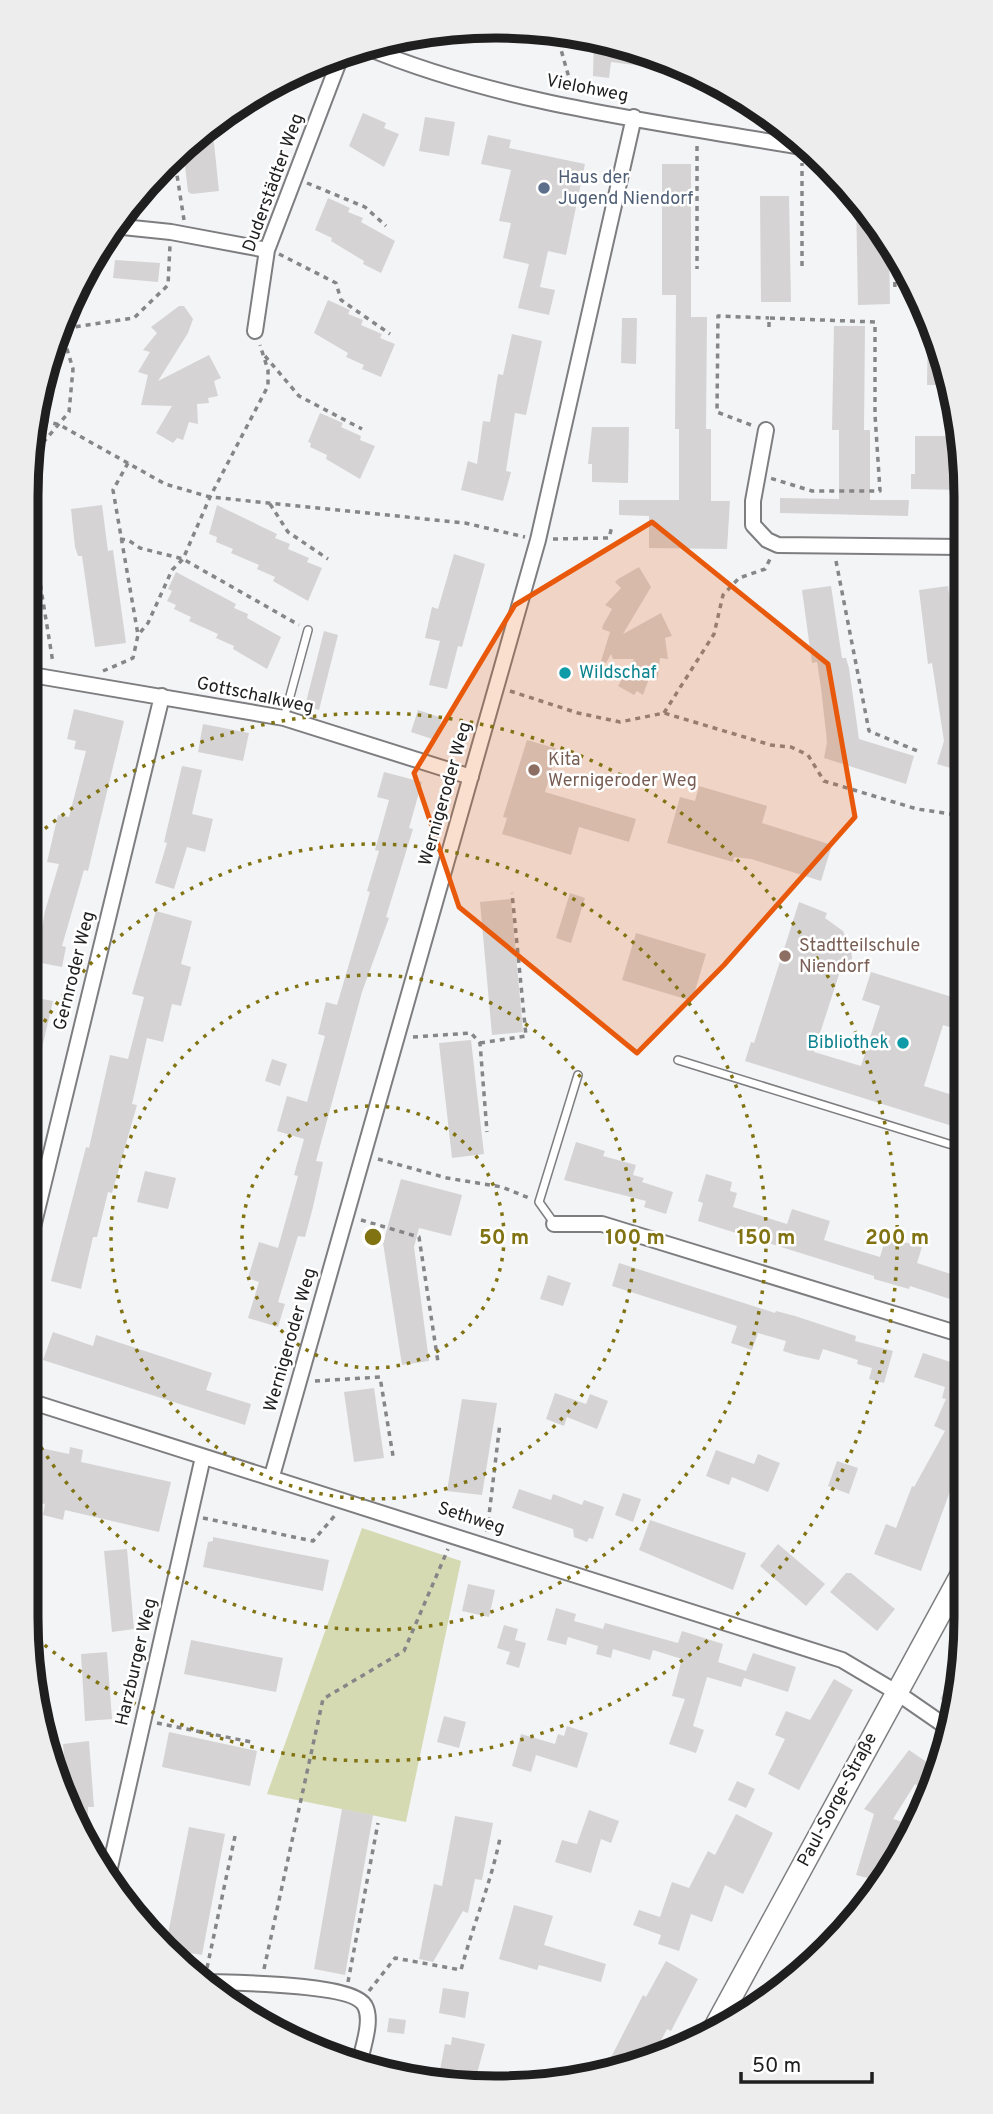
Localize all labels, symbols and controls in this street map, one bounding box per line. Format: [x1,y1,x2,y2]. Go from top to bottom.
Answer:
street label: Vielohweg [544,70,630,108]
street label: Duderstädter Weg [238,111,310,255]
place label: Haus der Jugend Niendorf [558,167,693,211]
marker: Haus der Jugend Niendorf [536,180,552,196]
place label: Wildschaf [579,662,656,685]
marker: Wildschaf [557,665,573,681]
street label: Gottschalkweg [194,672,316,720]
street label: Wernigeroder Weg [414,719,478,869]
place label: Kita Wernigeroder Weg [548,749,697,793]
marker: Kita Wernigeroder Weg [526,762,542,778]
street label: Gernroder Weg [49,909,101,1033]
place label: Stadtteilschule Niendorf [799,935,920,979]
marker: Stadtteilschule Niendorf [777,948,793,964]
place label: Bibliothek [807,1032,889,1055]
marker: Bibliothek [895,1035,911,1051]
centre of rings [361,1225,385,1249]
text: 50 m [479,1225,529,1252]
text: 100 m [605,1225,665,1252]
text: 150 m [737,1225,795,1252]
text: 200 m [865,1225,929,1252]
street label: Wernigeroder Weg [259,1265,323,1415]
street label: Sethweg [435,1497,507,1541]
street label: Harzburger Weg [111,1596,163,1728]
street label: Paul-Sorge-Straße [793,1729,883,1871]
scale bar [741,2040,872,2084]
text: 50 m [752,2053,801,2080]

